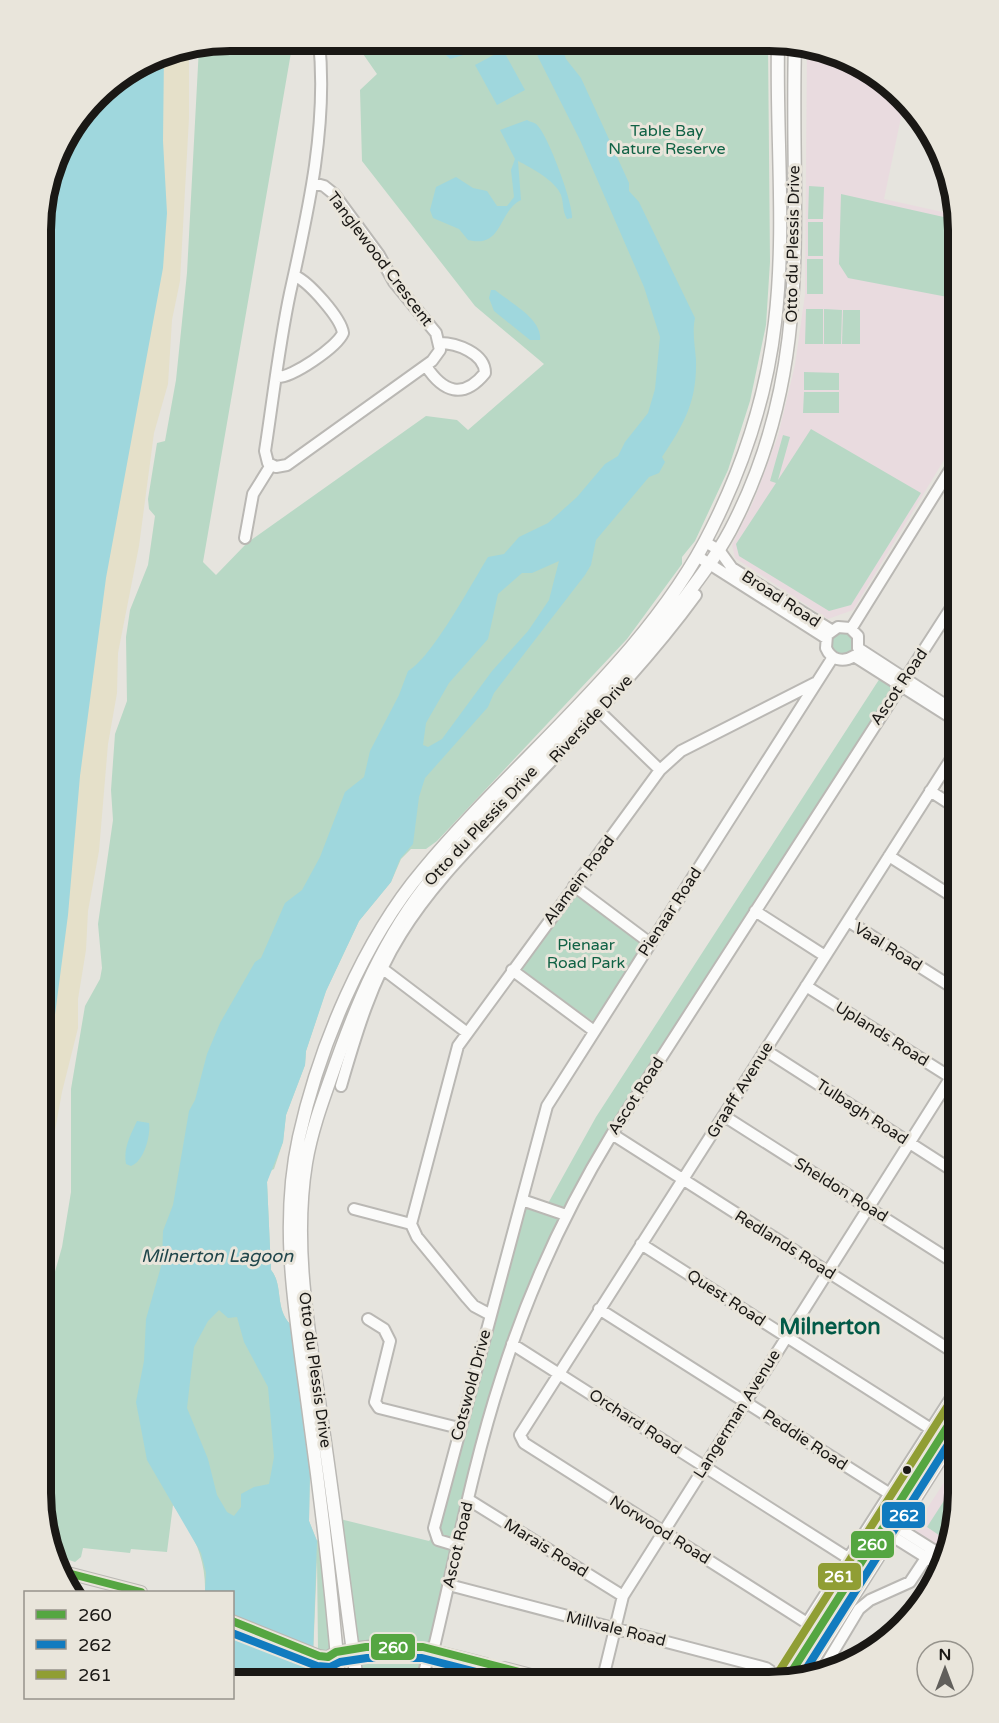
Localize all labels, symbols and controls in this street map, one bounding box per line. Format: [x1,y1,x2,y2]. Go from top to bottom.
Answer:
park label: Table Bay Nature Reserve [608,121,726,159]
street label: Otto du Plessis Drive [782,165,804,323]
street label: Tanglewood Crescent [323,188,437,330]
street label: Broad Road [738,566,824,632]
street label: Ascot Road [866,645,932,729]
street label: Riverside Drive [545,671,637,767]
street label: Otto du Plessis Drive [420,762,542,890]
street label: Alamein Road [539,831,619,929]
street label: Pienaar Road [634,864,706,960]
street label: Vaal Road [850,918,926,976]
park label: Pienaar Road Park [547,935,626,973]
street label: Uplands Road [831,997,933,1071]
street label: Graaff Avenue [702,1038,778,1142]
street label: Ascot Road [604,1054,668,1138]
street label: Tulbagh Road [812,1075,912,1149]
street label: Sheldon Road [791,1153,891,1227]
street label: Redlands Road [731,1206,839,1284]
water label: Milnerton Lagoon [141,1245,294,1267]
street label: Quest Road [683,1265,769,1331]
street label: Otto du Plessis Drive [294,1291,336,1449]
district label: Milnerton [779,1314,881,1340]
street label: Cotswold Drive [447,1327,495,1443]
street label: Langerman Avenue [689,1346,785,1482]
street label: Orchard Road [585,1385,685,1459]
street label: Peddie Road [759,1405,851,1475]
unlabelled marker [901,1464,913,1476]
street label: Norwood Road [606,1491,714,1569]
street label: Ascot Road [438,1500,478,1590]
line badge: 262 [881,1501,926,1529]
text: 262 [889,1506,919,1526]
street label: Marais Road [500,1514,592,1582]
line badge: 260 [850,1530,895,1559]
text: 260 [857,1535,887,1555]
line badge: 261 [817,1562,862,1591]
text: 261 [824,1567,854,1587]
legend [24,1591,234,1699]
text: 260 [78,1604,112,1626]
street label: Millvale Road [564,1607,668,1651]
line badge: 260 [370,1633,416,1661]
text: 262 [78,1634,112,1656]
text: 260 [378,1638,408,1658]
north arrow [915,1639,975,1699]
text: N [939,1645,951,1665]
text: 261 [78,1664,112,1686]

